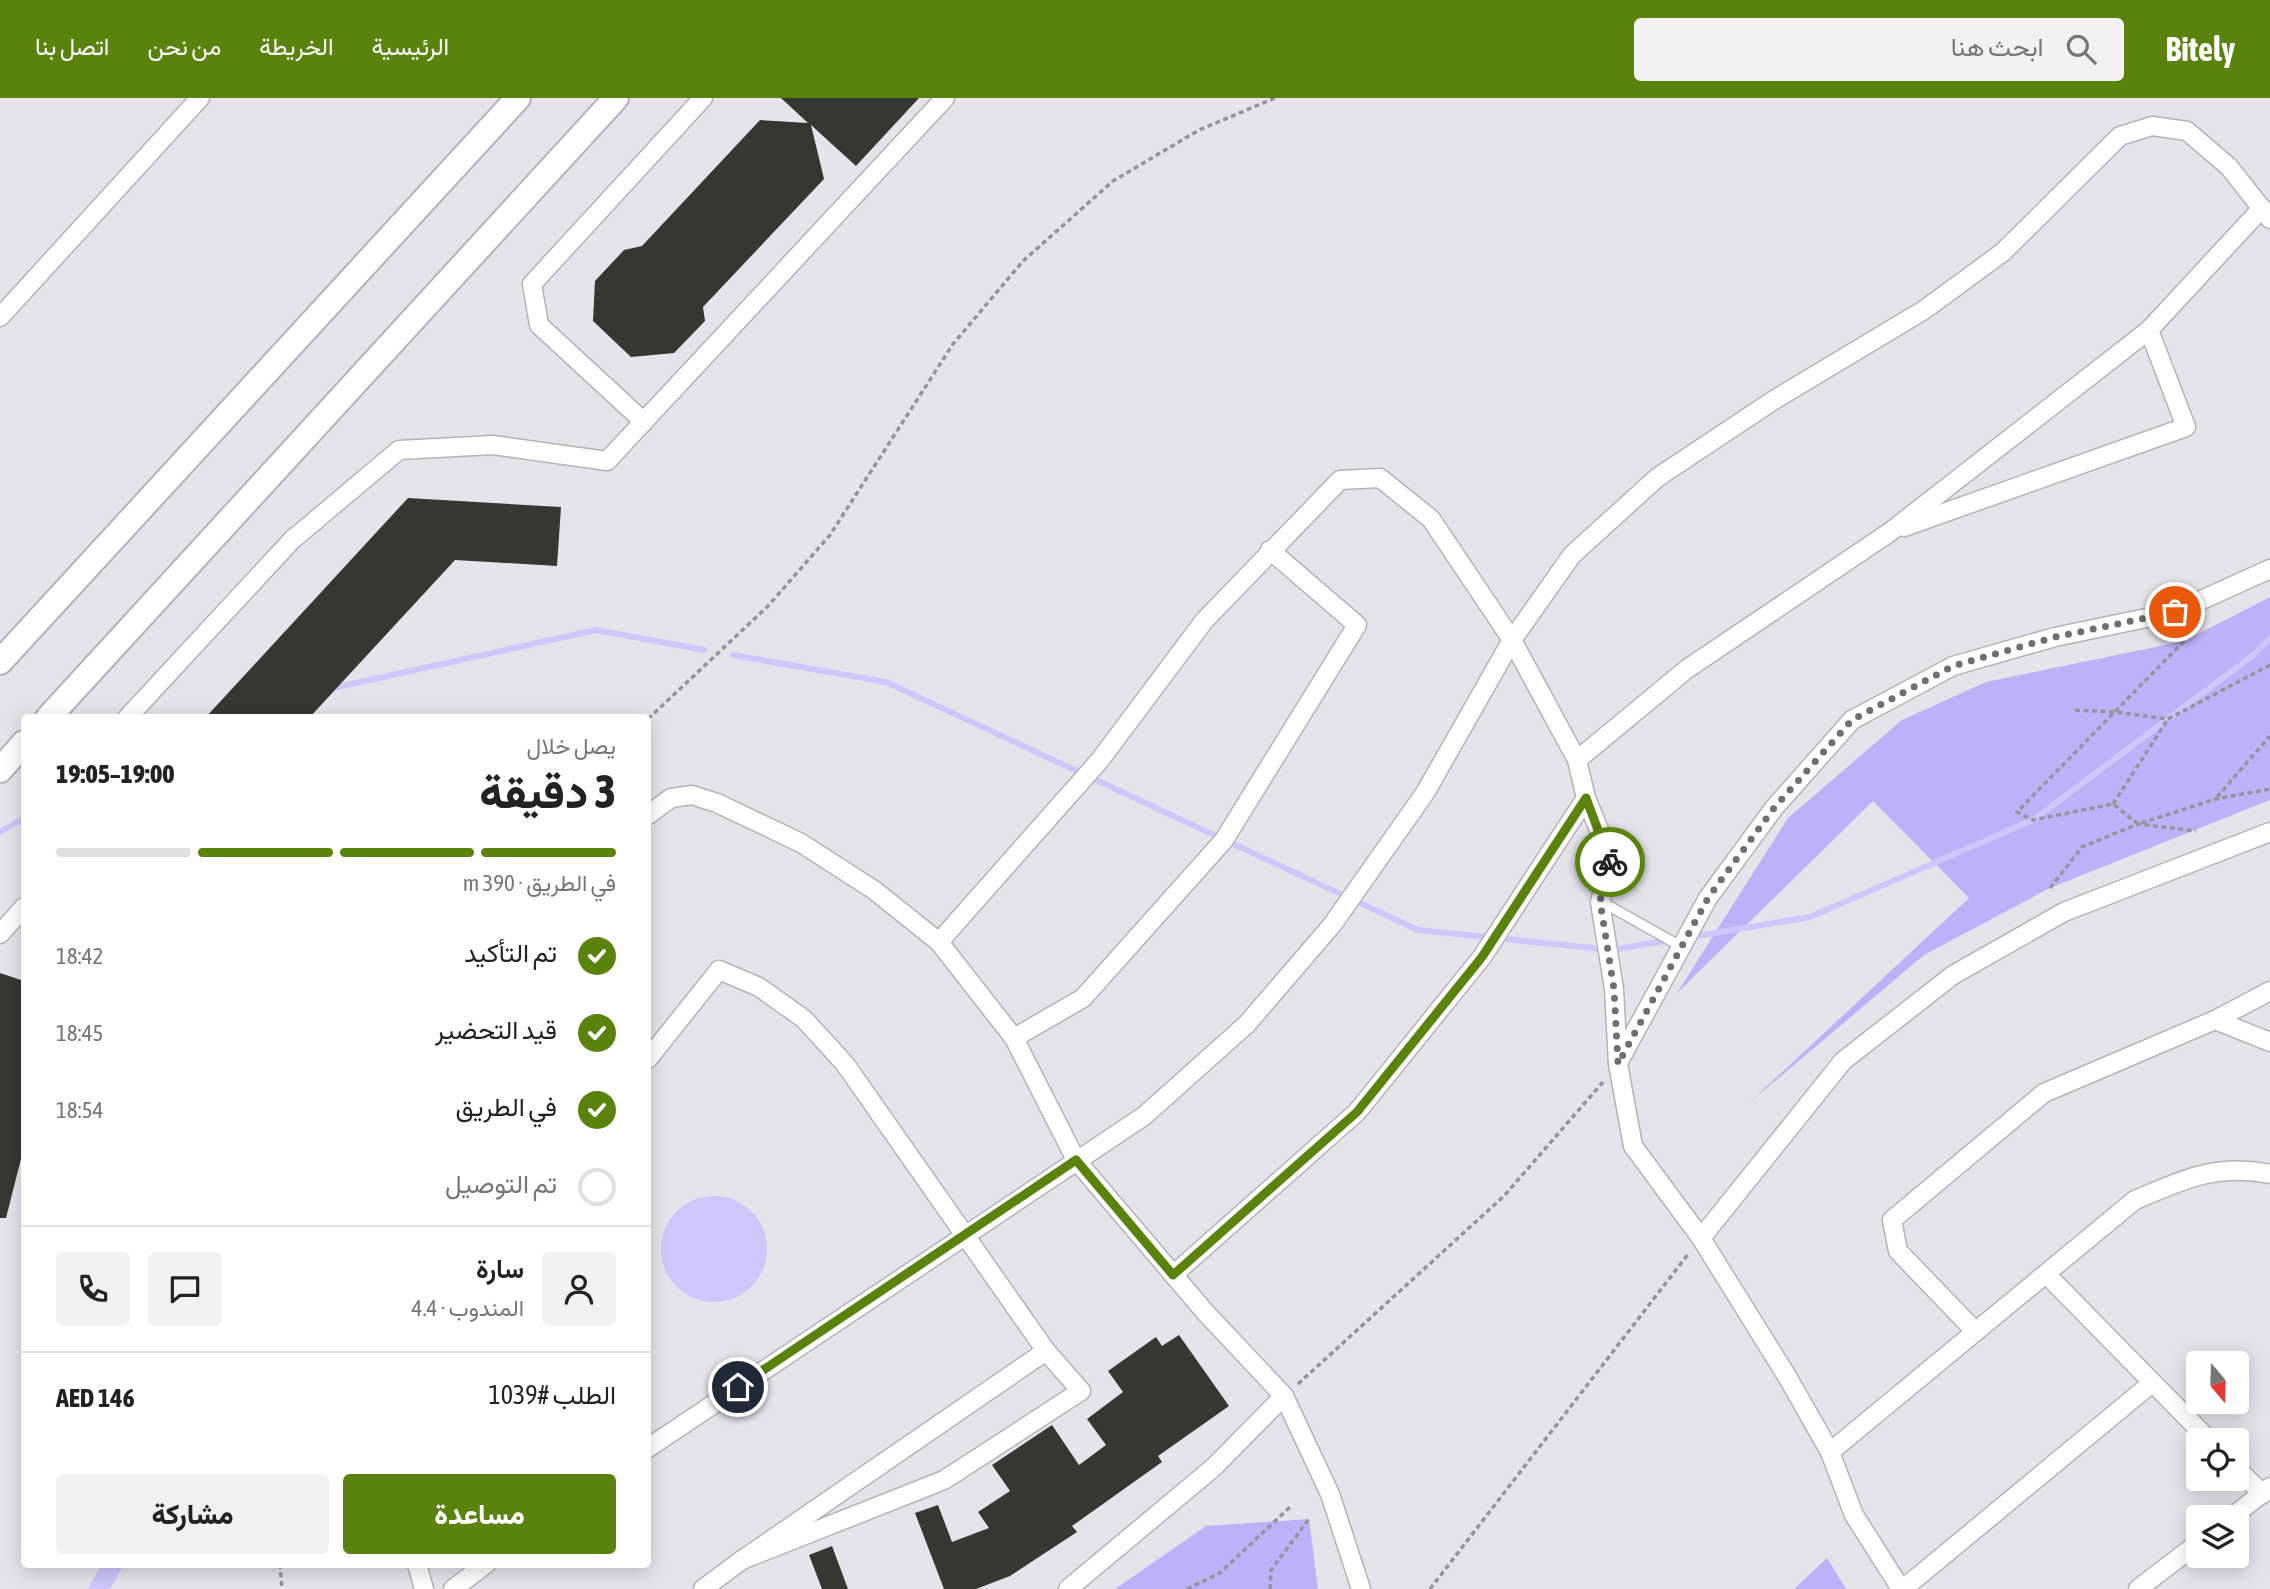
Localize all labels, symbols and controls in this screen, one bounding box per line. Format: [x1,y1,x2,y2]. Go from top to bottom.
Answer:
search box [1634,18,2124,81]
icon: search [2062,30,2100,68]
text: Bitely [2166,30,2235,68]
text: ابحث هنا [1951,32,2044,62]
text: اتصل بنا [35,33,109,60]
text: من نحن [147,33,221,60]
text: الخريطة [259,33,334,60]
text: الرئيسية [372,33,449,60]
pin [2145,582,2205,642]
icon: bag [2156,593,2194,631]
text: يصل خلال [527,733,616,759]
text: 19:00–19:05 [56,759,174,789]
text: 3 دقيقة [479,765,616,818]
courier [1575,827,1645,897]
icon: bike [1591,843,1629,881]
text: في الطريق · 390 m [463,870,616,896]
icon: check [578,937,616,975]
text: تم التأكيد [464,938,557,968]
text: 18:42 [56,943,103,969]
icon: check [578,1014,616,1052]
text: قيد التحضير [435,1015,557,1045]
text: 18:45 [56,1020,103,1046]
icon: check [578,1091,616,1129]
text: في الطريق [455,1092,557,1122]
text: 18:54 [56,1097,103,1123]
text: تم التوصيل [445,1169,557,1199]
button: phone [56,1252,130,1326]
button: chat [148,1252,222,1326]
button: person [542,1252,616,1326]
text: سارة [476,1254,524,1284]
text: المندوب · 4.4 [412,1295,524,1321]
north arrow [2186,1351,2249,1414]
map controls [2186,1351,2249,1568]
pin [708,1357,768,1417]
icon: home [719,1368,757,1406]
text: الطلب #1039 [489,1380,616,1410]
text: AED 146 [56,1383,135,1413]
button: locate [2186,1428,2249,1491]
button: مشاركة [56,1474,329,1554]
button: مساعدة [343,1474,616,1554]
button: layers [2186,1505,2249,1568]

